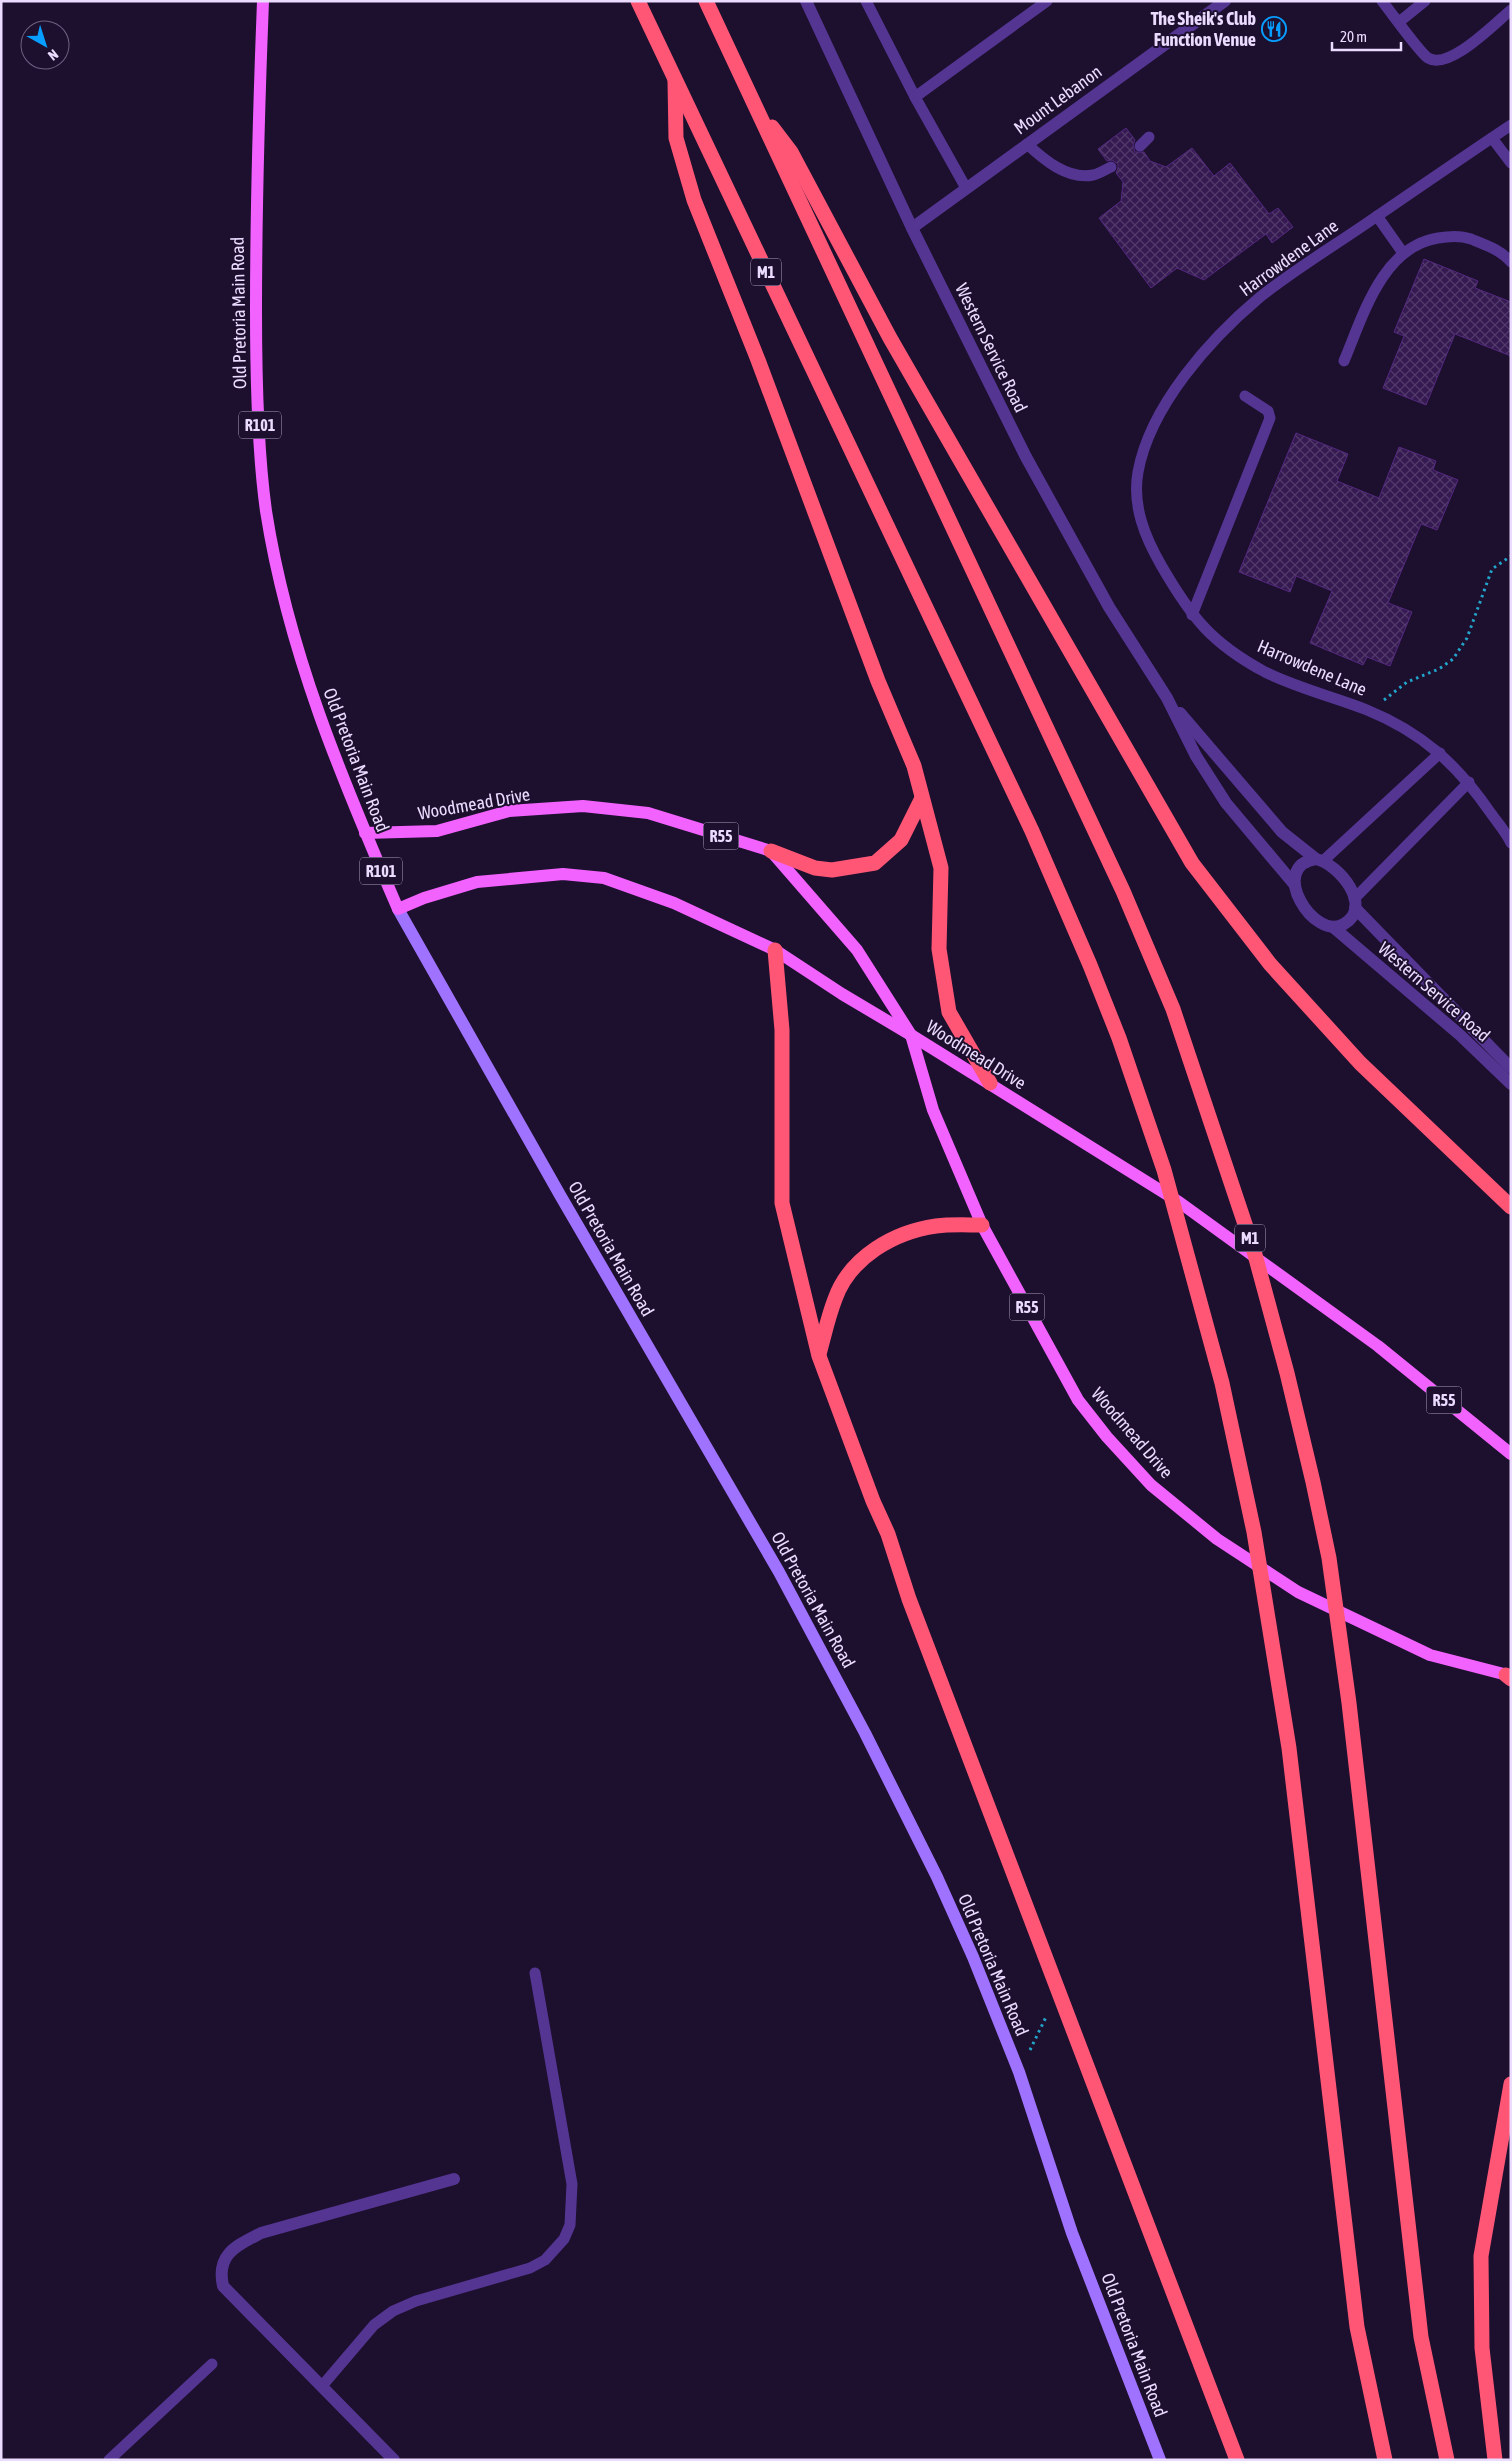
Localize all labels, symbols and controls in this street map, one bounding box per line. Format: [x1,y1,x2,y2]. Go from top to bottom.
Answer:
place label: The Sheik's Club Function Venue [1151,8,1256,50]
restaurant icon: The Sheik's Club Function Venue [1261,16,1287,42]
north arrow [20,20,70,70]
scale bar [1332,20,1401,52]
text: 20 m [1340,28,1367,45]
text: N [45,46,61,64]
street label: Mount Lebanon [1010,61,1106,139]
street label: Harrowdene Lane [1235,215,1342,300]
street label: Old Pretoria Main Road [227,237,250,389]
road number: M1 [751,258,781,286]
street label: Western Service Road [951,280,1032,416]
road number: R101 [239,412,281,438]
street label: Harrowdene Lane [1254,635,1370,700]
street label: Old Pretoria Main Road [319,685,394,835]
street label: Woodmead Drive [416,783,532,824]
road number: R55 [704,822,738,849]
road number: R101 [360,858,402,884]
street label: Western Service Road [1374,937,1494,1046]
street label: Woodmead Drive [923,1016,1030,1094]
street label: Old Pretoria Main Road [564,1178,659,1320]
road number: M1 [1235,1224,1265,1252]
road number: R55 [1010,1294,1044,1320]
street label: Woodmead Drive [1087,1383,1178,1482]
road number: R55 [1426,1386,1462,1414]
street label: Old Pretoria Main Road [767,1528,860,1671]
street label: Old Pretoria Main Road [954,1891,1033,2039]
street label: Old Pretoria Main Road [1097,2270,1172,2420]

